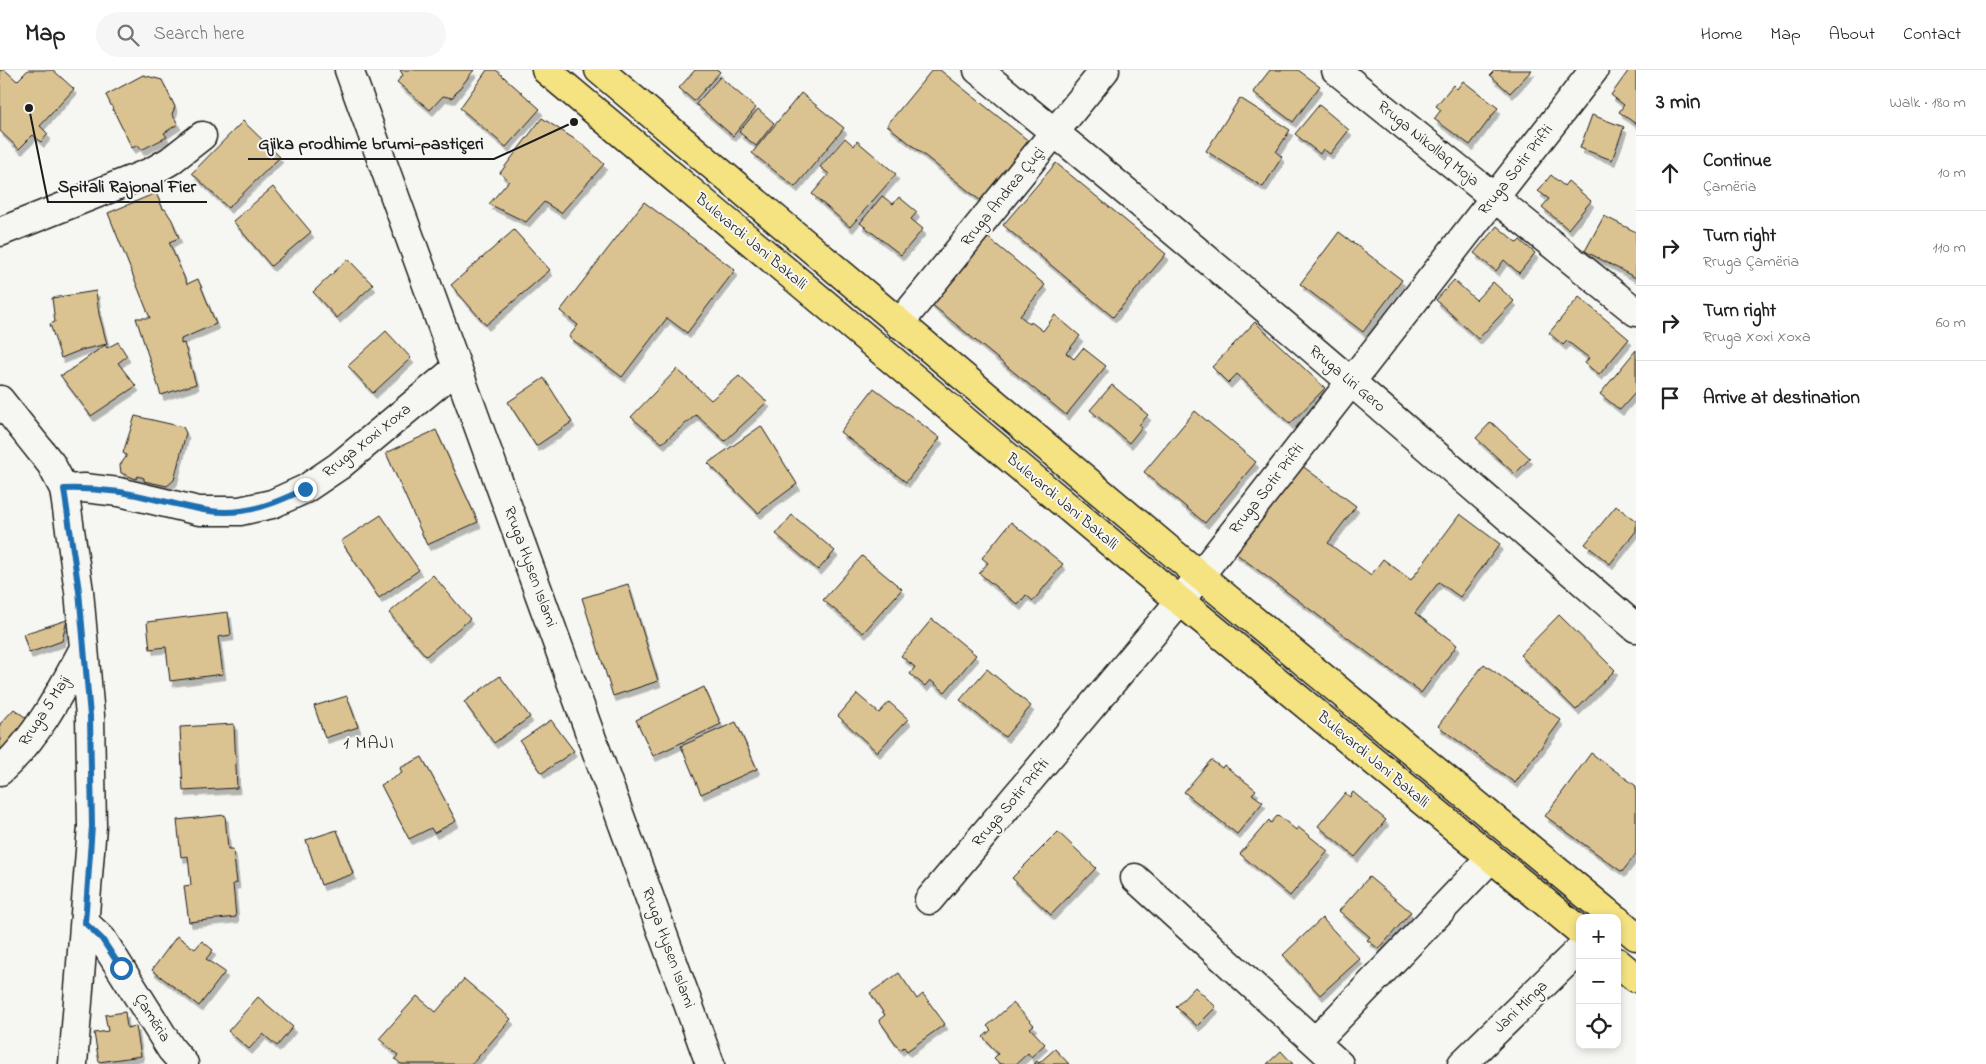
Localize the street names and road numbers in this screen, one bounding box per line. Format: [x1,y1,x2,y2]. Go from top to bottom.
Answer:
street label: Rruga Nikollaq Moja [1372,95,1484,193]
street label: Rruga Sotir Prifti [1473,119,1559,221]
street label: Rruga Andrea Çuçi [955,142,1051,252]
street label: Bulevardi Jani Bakalli [689,187,812,296]
street label: Rruga Liri Gero [1303,340,1391,418]
street label: Rruga Xoxi Xoxa [318,398,416,484]
street label: Rruga Sotir Prifti [1224,438,1310,540]
street label: Bulevardi Jani Bakalli [1000,447,1123,556]
street label: Rruga Hysen Islami [497,503,563,631]
street label: Rruga 5 Maji [13,671,77,751]
street label: Bulevardi Jani Bakalli [1311,705,1434,814]
street label: Rruga Sotir Prifti [967,753,1056,853]
street label: Rruga Hysen Islami [635,884,701,1012]
street label: Jani Minga [1488,975,1554,1039]
street label: Çamëria [128,989,176,1047]

